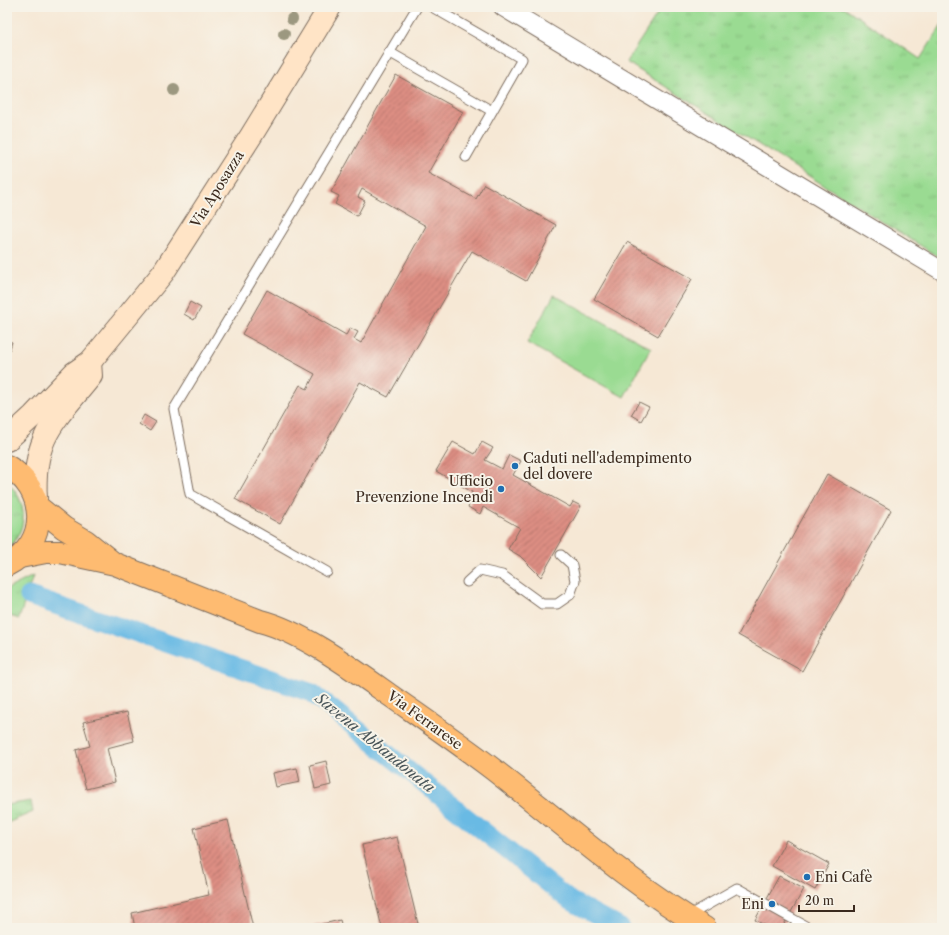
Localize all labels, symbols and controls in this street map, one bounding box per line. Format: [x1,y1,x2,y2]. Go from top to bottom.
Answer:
street label: Via Aposazza [186,147,248,232]
place label: Caduti nell'adempimento del dovere [523,449,692,483]
marker: Caduti nell'adempimento del dovere [510,461,520,471]
place label: Ufficio Prevenzione Incendi [355,472,493,506]
marker: Ufficio Prevenzione Incendi [496,484,506,494]
street label: Via Ferrarese [383,686,466,753]
water label: Savena Abbandonata [311,688,439,797]
place label: Eni Cafè [815,868,872,886]
marker: Eni Cafè [802,872,812,882]
scale bar [799,887,854,913]
text: 20 m [805,893,834,908]
place label: Eni [741,895,764,913]
marker: Eni [767,899,777,909]

